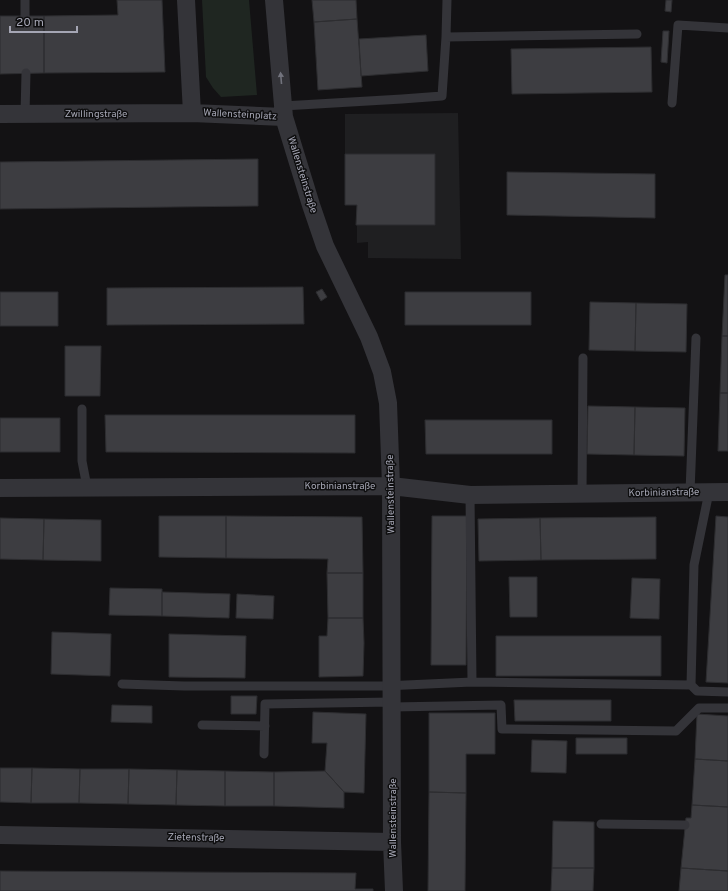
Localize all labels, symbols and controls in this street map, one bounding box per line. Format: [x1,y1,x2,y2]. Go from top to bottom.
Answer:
scale bar [10,8,77,34]
text: 20 m [16,15,44,31]
one-way arrow [277,72,284,84]
street label: Wallensteinplatz [203,107,277,123]
street label: Zwillingstraße [65,108,127,121]
street label: Wallensteinstraße [284,135,320,215]
street label: Wallensteinstraße [384,454,398,534]
street label: Korbinianstraße [305,480,375,493]
street label: Korbinianstraße [628,486,700,500]
street label: Wallensteinstraße [387,778,400,858]
street label: Zietenstraße [167,831,225,845]

